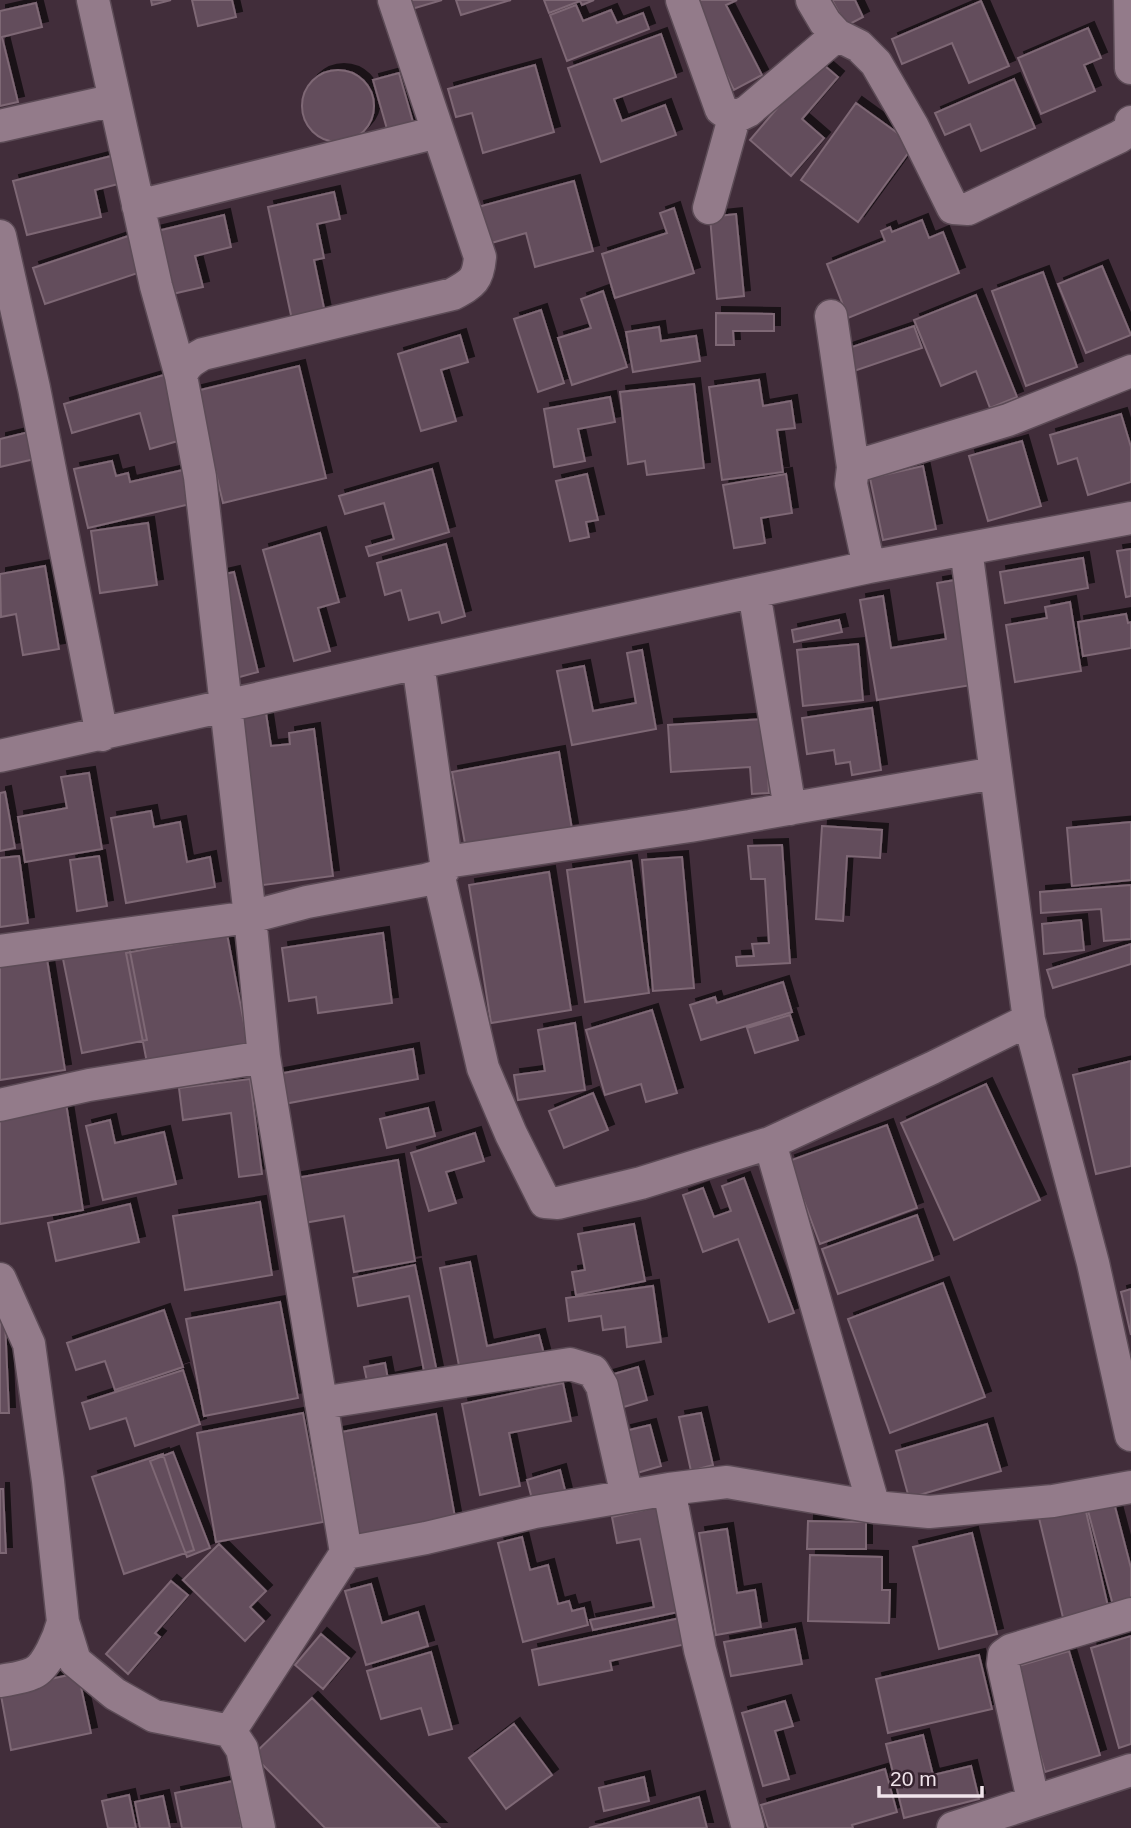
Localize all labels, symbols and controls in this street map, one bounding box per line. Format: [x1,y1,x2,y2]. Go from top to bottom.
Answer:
scale bar [879,1755,982,1799]
text: 20 m [890,1767,937,1790]

